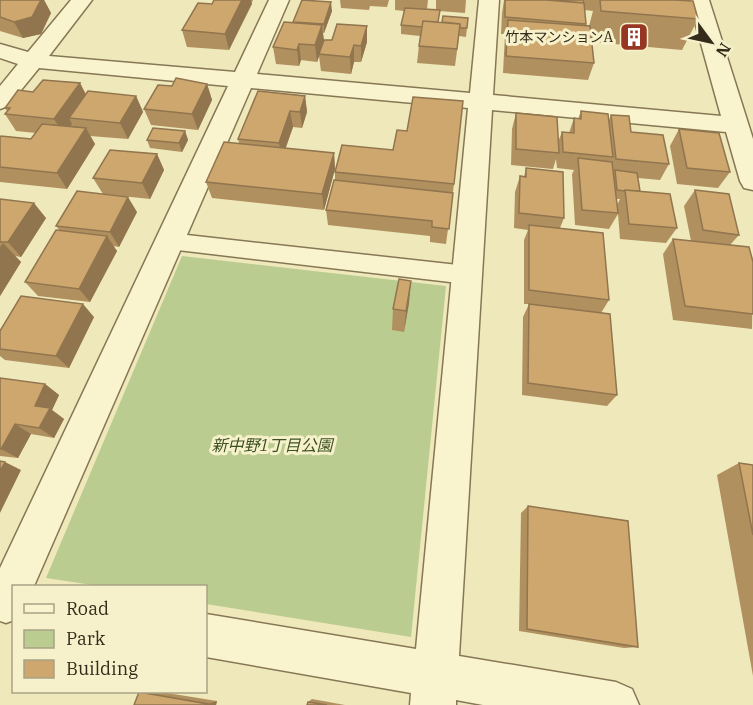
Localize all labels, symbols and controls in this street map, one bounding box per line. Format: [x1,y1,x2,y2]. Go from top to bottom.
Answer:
north arrow [681,12,741,72]
building icon: 竹本マンションA [618,21,650,53]
place label: 竹本マンションA [505,28,613,46]
text: N [712,39,735,61]
park label: 新中野1丁目公園 [212,435,334,455]
legend [12,585,207,693]
text: Road [66,597,109,620]
text: Park [66,627,106,650]
text: Building [66,657,138,680]

